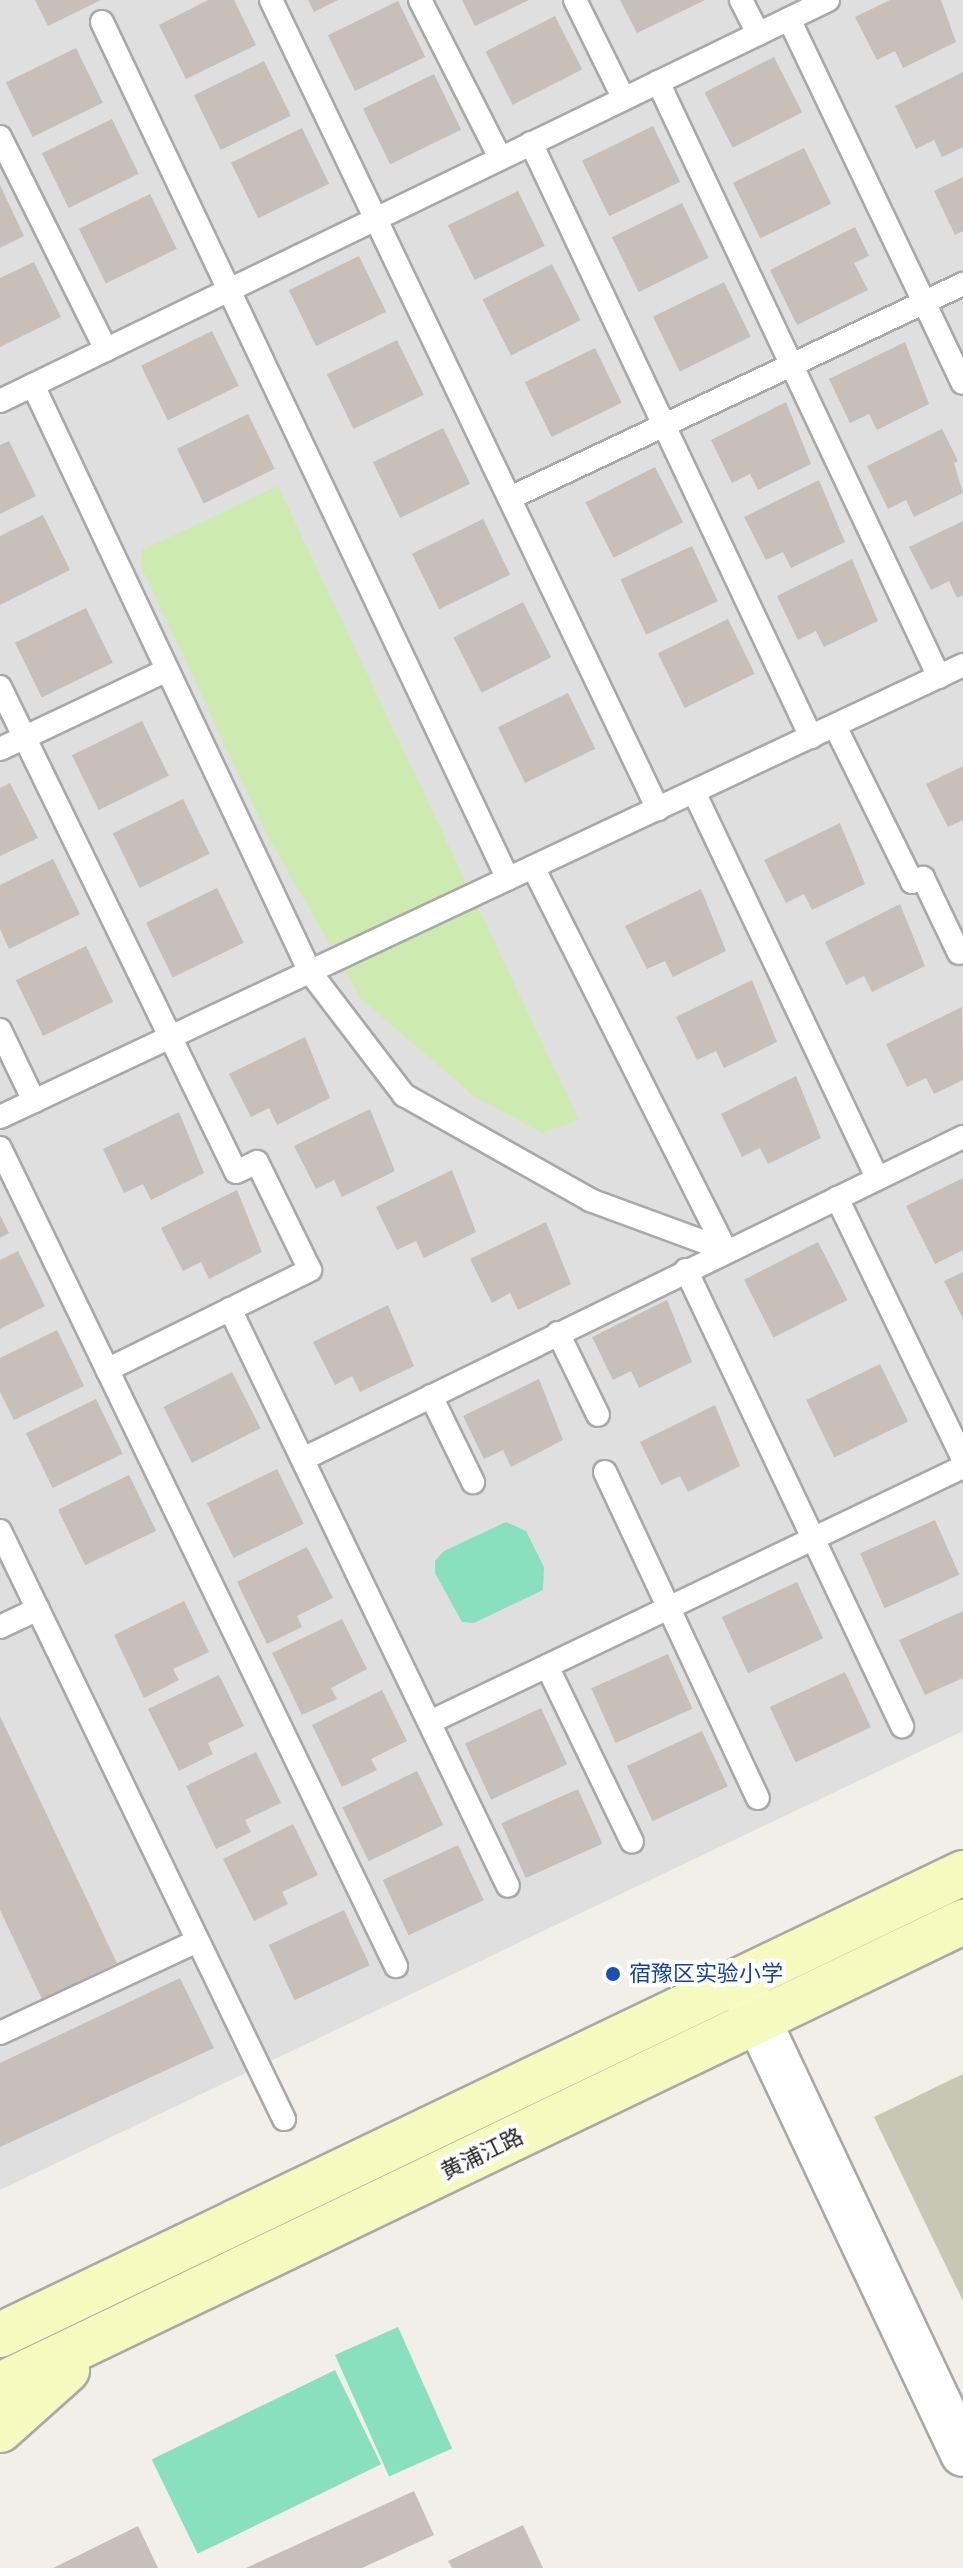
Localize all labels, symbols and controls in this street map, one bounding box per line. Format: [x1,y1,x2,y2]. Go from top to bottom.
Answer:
place label: 宿豫区实验小学 [629,1961,783,1987]
marker: 宿豫区实验小学 [604,1965,622,1983]
street label: 黄浦江路 [437,2123,527,2185]

